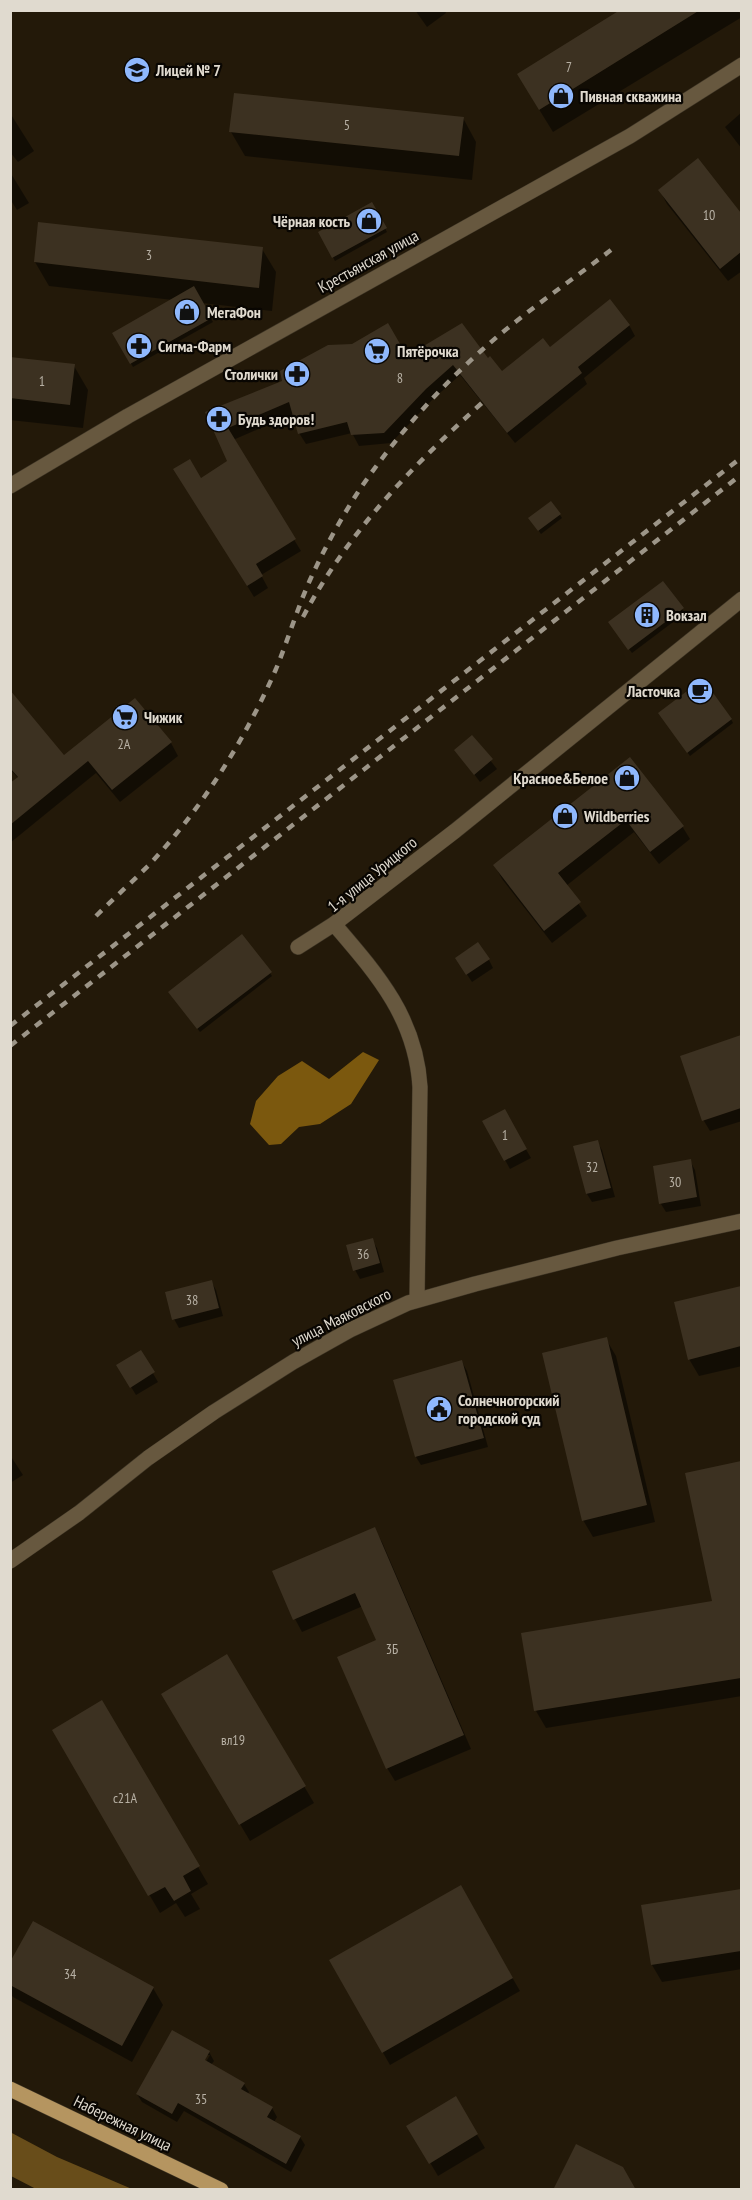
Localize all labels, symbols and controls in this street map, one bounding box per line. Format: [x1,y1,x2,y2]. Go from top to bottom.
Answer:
school or university icon: Лицей № 7 [122,55,152,85]
house number: 7 [566,58,572,76]
place label: Лицей № 7 [155,60,221,80]
shop icon: Пивная скважина [546,81,576,111]
place label: Пивная скважина [580,86,682,106]
house number: 5 [344,116,350,134]
shop icon: Чёрная кость [354,206,384,236]
house number: 10 [703,206,715,224]
place label: Чёрная кость [273,211,350,231]
street label: Крестьянская улица [314,225,422,297]
house number: 3 [146,246,152,264]
shop icon: МегаФон [172,297,202,327]
place label: МегаФон [207,302,261,322]
pharmacy icon: Сигма-Фарм [124,331,154,361]
place label: Сигма-Фарм [158,336,231,356]
supermarket icon: Пятёрочка [362,336,392,366]
place label: Пятёрочка [397,341,459,361]
pharmacy icon: Столички [282,359,312,389]
place label: Столички [225,364,278,384]
house number: 8 [397,369,403,387]
house number: 1 [39,372,45,390]
pharmacy icon: Будь здоров! [204,404,234,434]
place label: Будь здоров! [238,409,314,429]
building icon: Вокзал [632,600,662,630]
place label: Вокзал [666,605,707,625]
cafe icon: Ласточка [685,676,715,706]
place label: Ласточка [626,681,680,701]
supermarket icon: Чижик [110,702,140,732]
place label: Чижик [144,707,183,727]
house number: 2А [118,735,131,753]
shop icon: Красное&Белое [612,763,642,793]
place label: Красное&Белое [513,768,608,788]
shop icon: Wildberries [550,801,580,831]
place label: Wildberries [583,806,650,826]
street label: 1-я улица Урицкого [323,832,421,916]
house number: 1 [502,1126,508,1144]
house number: 32 [586,1158,598,1176]
house number: 30 [669,1173,681,1191]
house number: 36 [357,1245,369,1263]
street label: улица Маяковского [288,1283,394,1351]
house number: 38 [186,1291,198,1309]
place label: Солнечногорский городской суд [458,1390,559,1428]
public building icon: Солнечногорский городской суд [424,1394,454,1424]
house number: 3Б [386,1640,398,1658]
house number: вл19 [221,1731,245,1749]
house number: с21А [113,1789,137,1807]
house number: 34 [64,1965,77,1983]
house number: 35 [195,2090,207,2108]
street label: Набережная улица [71,2091,175,2155]

